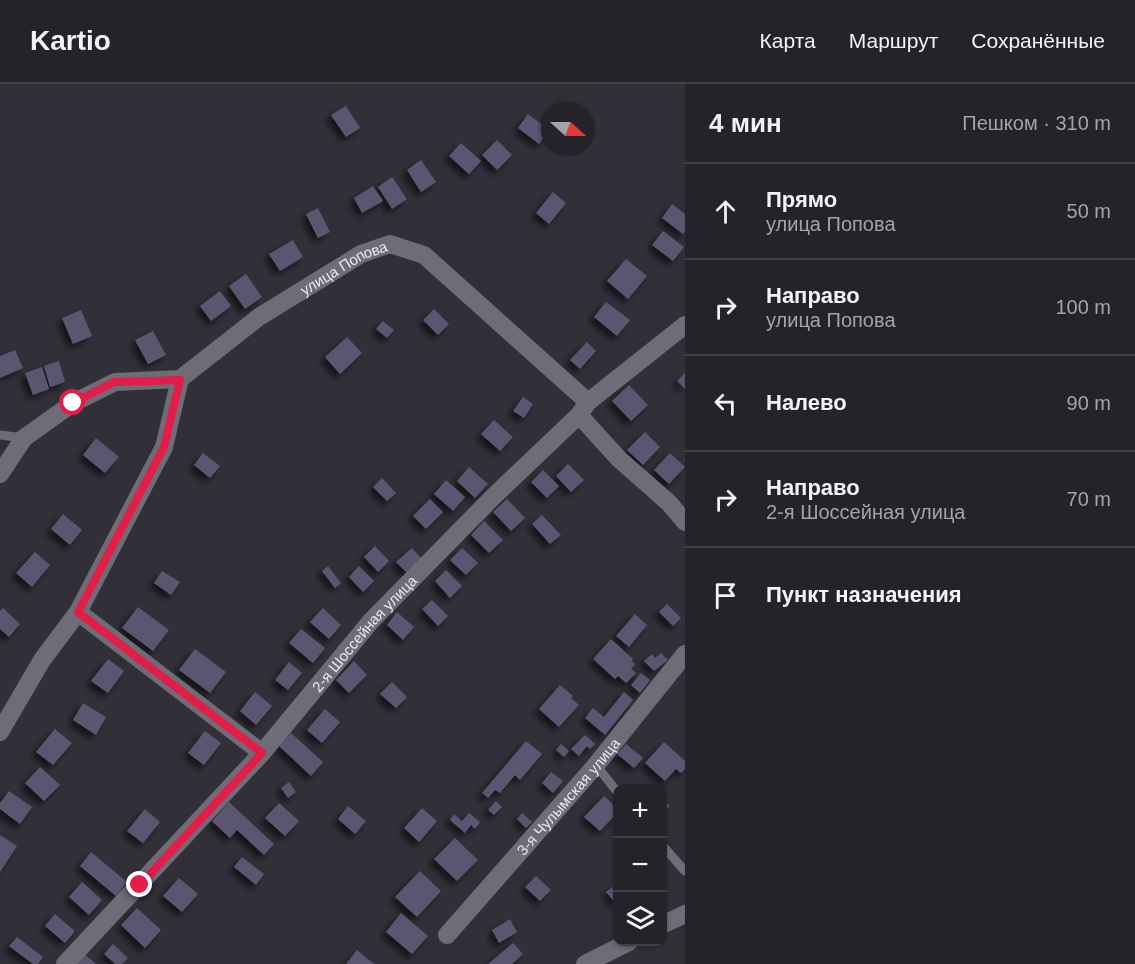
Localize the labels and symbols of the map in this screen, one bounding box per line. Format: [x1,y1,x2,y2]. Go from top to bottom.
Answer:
north arrow [541,102,595,156]
street label: улица Попова [297,237,390,298]
route start [59,389,85,415]
street label: 2-я Шоссейная улица [308,571,420,695]
street label: 3-я Чулымская улица [513,734,623,858]
route end [126,871,152,897]

